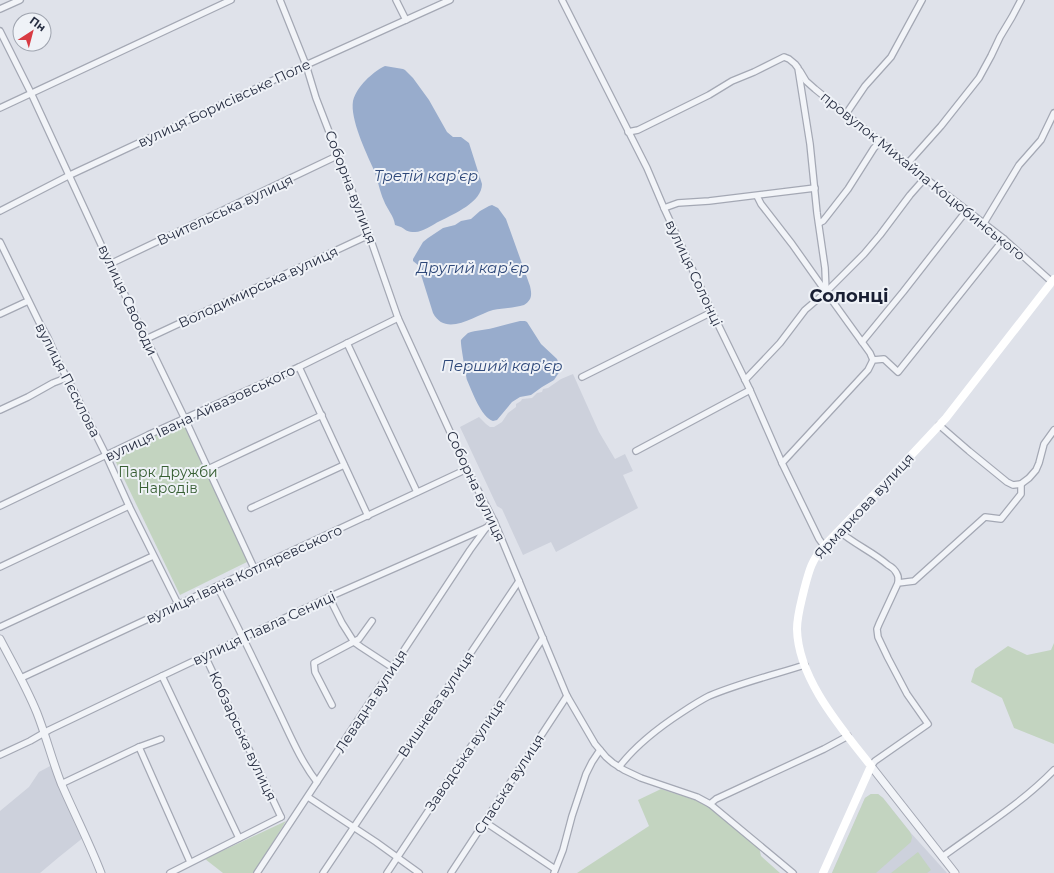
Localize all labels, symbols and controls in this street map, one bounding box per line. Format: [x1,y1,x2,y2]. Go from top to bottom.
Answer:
north arrow [12,12,52,52]
text: Пн [27,13,49,34]
street label: вулиця Борисівське Поле [135,55,313,151]
street label: провулок Михайла Коцюбинського [817,88,1029,264]
street label: Соборна вулиця [321,128,381,246]
water label: Третій кар’єр [374,166,478,185]
street label: Вчительська вулиця [154,171,296,249]
street label: вулиця Солонці [661,217,727,329]
street label: вулиця Свободи [94,242,162,358]
street label: Володимирська вулиця [175,242,341,332]
water label: Другий кар’єр [415,258,529,277]
district label: Солонці [810,285,888,307]
street label: вулиця Пєсклова [31,320,105,440]
water label: Перший кар’єр [441,356,563,375]
street label: вулиця Івана Айвазовського [102,361,298,465]
street label: Соборна вулиця [442,428,510,544]
street label: Ярмаркова вулиця [810,449,918,563]
park label: Парк Дружби Народів [118,463,218,497]
street label: вулиця Івана Котляревського [143,520,345,627]
street label: вулиця Павла Сениці [190,587,338,669]
street label: Левадна вулиця [331,646,411,756]
street label: Вишнева вулиця [394,648,478,760]
street label: Кобзарська вулиця [205,668,281,804]
street label: Заводська вулиця [421,695,509,815]
street label: Спаська вулиця [470,731,548,837]

